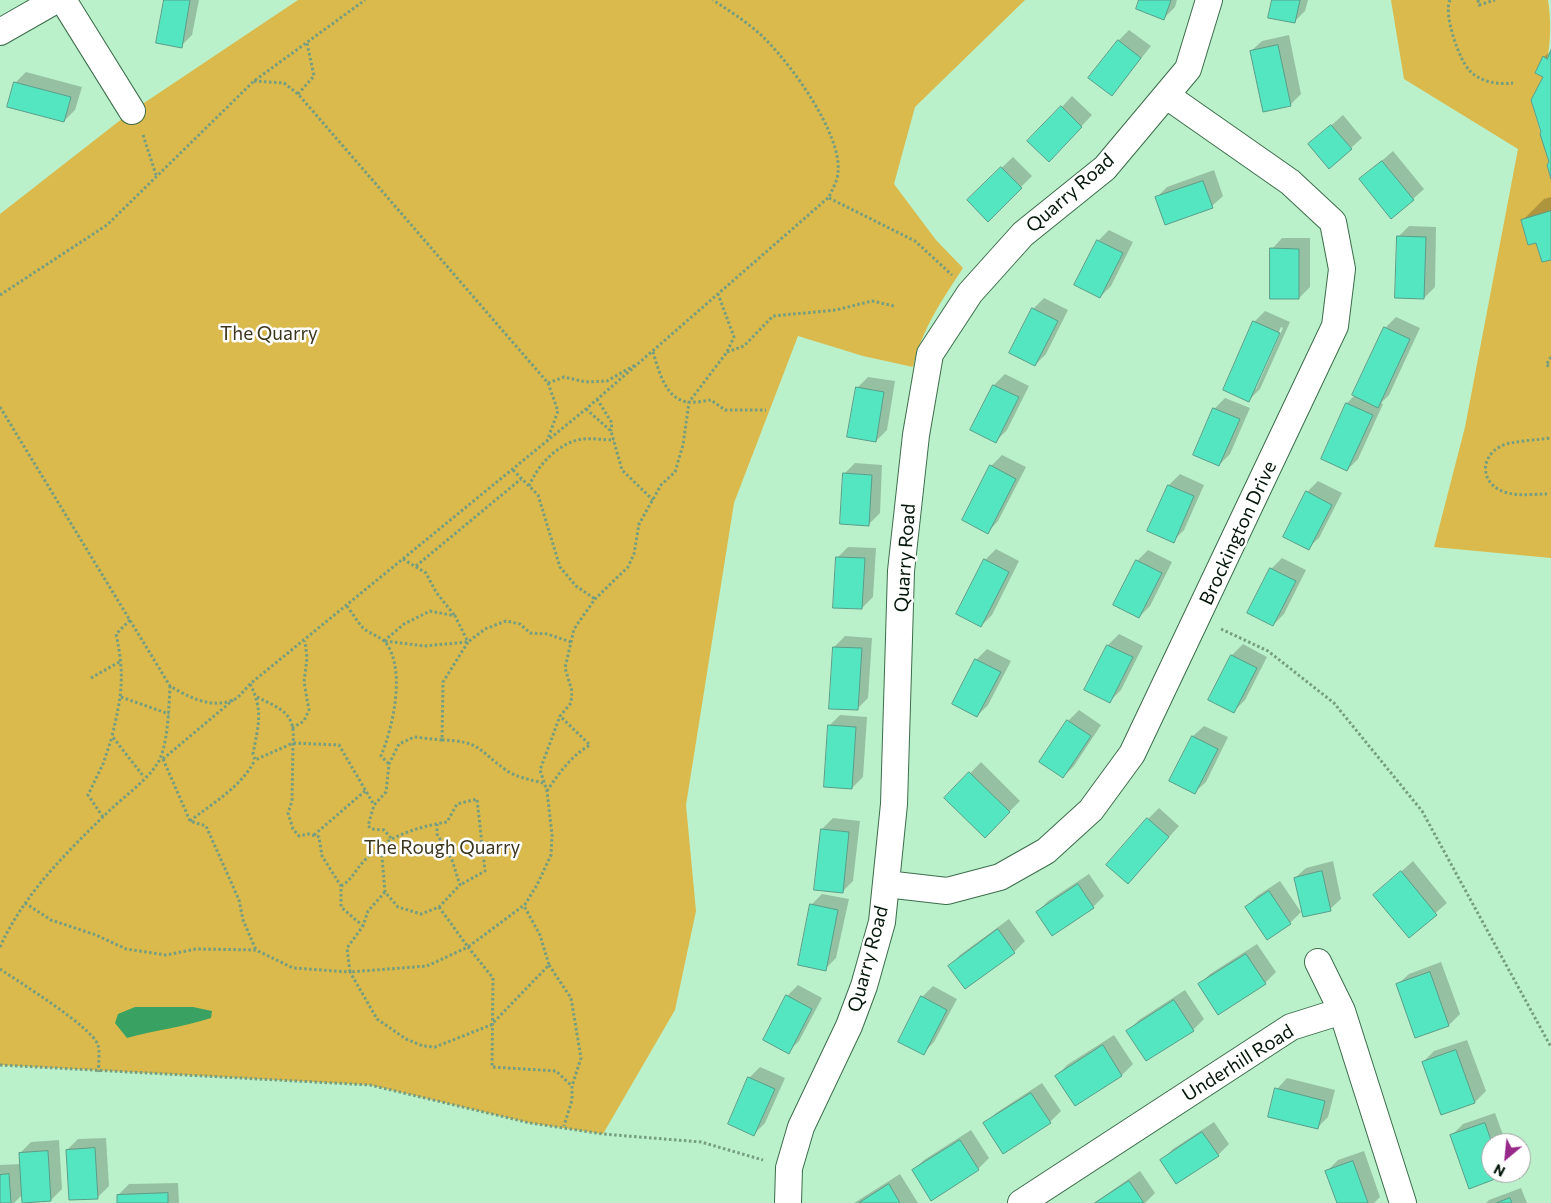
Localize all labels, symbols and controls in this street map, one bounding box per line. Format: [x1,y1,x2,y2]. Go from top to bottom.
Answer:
street label: Quarry Road [1021,149,1119,237]
park label: The Quarry [220,323,318,345]
street label: Brockington Drive [1195,457,1281,609]
street label: Quarry Road [890,503,920,613]
park label: The Rough Quarry [364,837,520,859]
street label: Quarry Road [843,903,893,1015]
street label: Underhill Road [1178,1020,1298,1106]
north arrow [1481,1133,1531,1183]
text: N [1491,1161,1508,1181]

